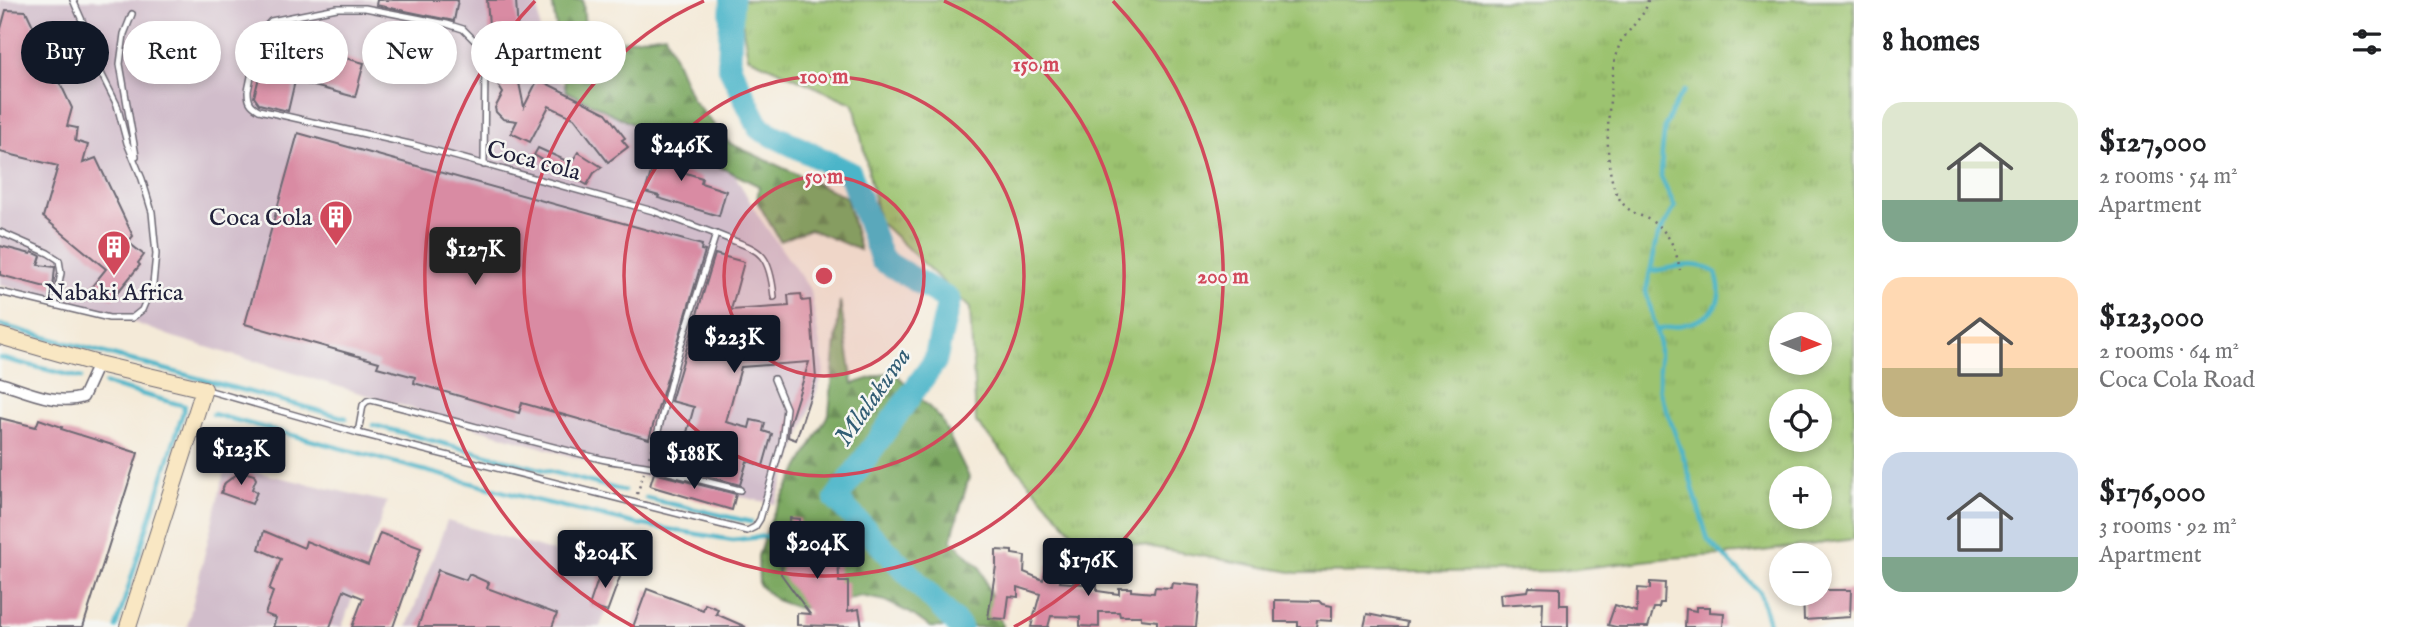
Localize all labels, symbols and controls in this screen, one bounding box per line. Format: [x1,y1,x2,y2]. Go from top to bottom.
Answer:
chip: Buy [21,21,109,84]
chip: Rent [123,21,221,84]
chip: Filters [235,21,348,84]
chip: New [362,21,457,84]
chip: Apartment [471,21,626,84]
text: 8 homes [1882,23,1980,61]
icon: filters [2348,23,2386,61]
text: 150 m [1013,52,1060,79]
text: 100 m [799,64,849,91]
pin: $246K [632,124,730,183]
text: $127,000 [2099,124,2207,162]
icon: home [1938,130,2022,214]
text: $246K [650,131,712,160]
street label: Coca cola [483,134,585,189]
text: 2 rooms · 54 m² [2099,162,2238,191]
text: 50 m [805,164,844,191]
text: Apartment [2099,191,2202,220]
building icon: Coca Cola [317,198,355,247]
place label: Coca Cola [209,203,313,234]
building icon: Nabaki Africa [95,228,133,277]
pin: $127K [426,228,524,287]
text: $127K [445,235,505,264]
centre of rings [812,264,836,288]
text: 200 m [1197,264,1249,291]
place label: Nabaki Africa [45,278,184,309]
text: $123,000 [2099,299,2204,337]
icon: home [1938,305,2022,389]
north arrow [1769,312,1832,374]
map controls [1769,312,1832,606]
pin: $223K [685,316,783,375]
text: $223K [704,323,764,352]
text: 2 rooms · 64 m² [2099,337,2239,366]
water label: Mlalakuwa [827,341,919,452]
text: Coca Cola Road [2099,366,2255,395]
button: locate [1769,389,1832,452]
pin: $123K [192,428,290,487]
pin: $188K [645,432,743,491]
text: $123K [212,435,270,464]
text: $188K [666,439,722,468]
button: + [1769,466,1832,529]
text: $176,000 [2099,474,2206,512]
icon: home [1938,480,2022,564]
text: 3 rooms · 92 m² [2099,512,2237,541]
pin: $204K [768,522,866,581]
text: $204K [786,529,848,558]
pin: $204K [556,530,654,590]
text: $204K [574,538,636,567]
pin: $176K [1039,538,1137,598]
text: Apartment [2099,541,2202,570]
button: − [1769,543,1832,606]
text: $176K [1059,546,1117,575]

